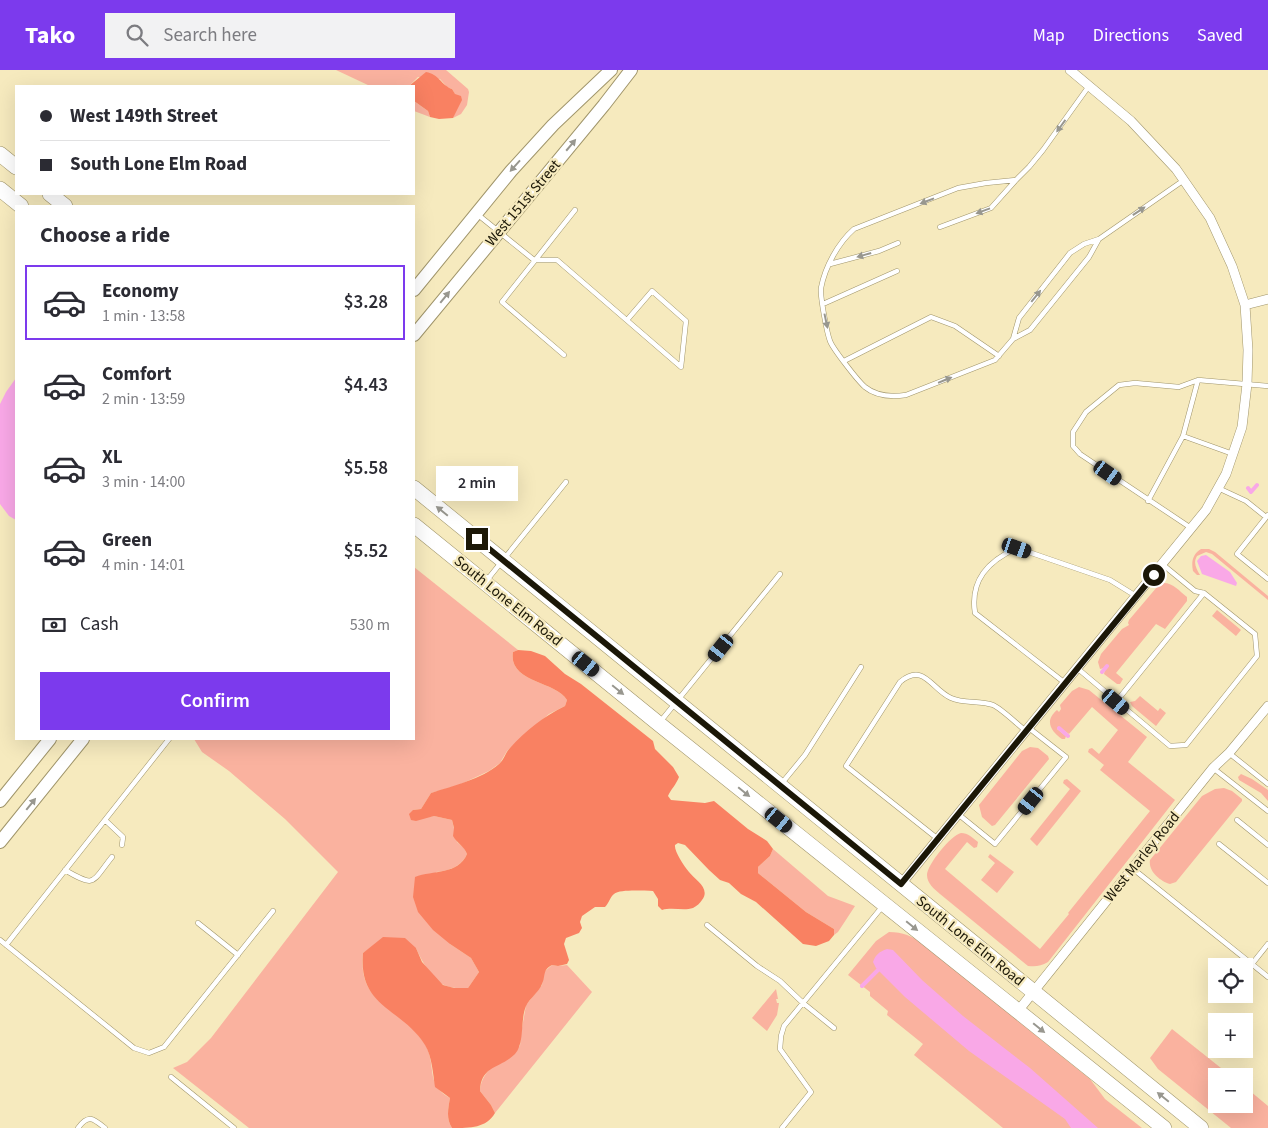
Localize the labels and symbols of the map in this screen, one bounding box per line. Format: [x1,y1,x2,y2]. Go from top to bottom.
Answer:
one-way arrow [1055,119,1066,132]
one-way arrow [565,139,576,152]
street label: West 151st Street [480,155,566,251]
one-way arrow [510,160,521,173]
one-way arrow [919,198,934,205]
one-way arrow [1132,206,1146,216]
one-way arrow [975,207,990,215]
one-way arrow [857,251,872,259]
one-way arrow [1030,290,1041,303]
one-way arrow [439,291,450,304]
one-way arrow [822,314,830,329]
one-way arrow [937,376,952,383]
car [1091,458,1124,488]
callout: 2 min [436,466,518,502]
one-way arrow [436,506,449,517]
route end [466,528,488,550]
car [1000,536,1033,560]
street label: South Lone Elm Road [449,551,567,651]
route start [1143,564,1165,586]
car [705,632,736,664]
car [569,649,602,679]
one-way arrow [611,685,624,696]
car [1099,687,1132,717]
car [1015,785,1046,817]
one-way arrow [738,786,751,797]
one-way arrow [25,798,36,811]
car [762,805,795,835]
street label: West Marley Road [1099,807,1185,907]
street label: South Lone Elm Road [911,891,1029,991]
one-way arrow [905,921,918,932]
one-way arrow [1032,1022,1045,1033]
one-way arrow [1157,1092,1170,1103]

